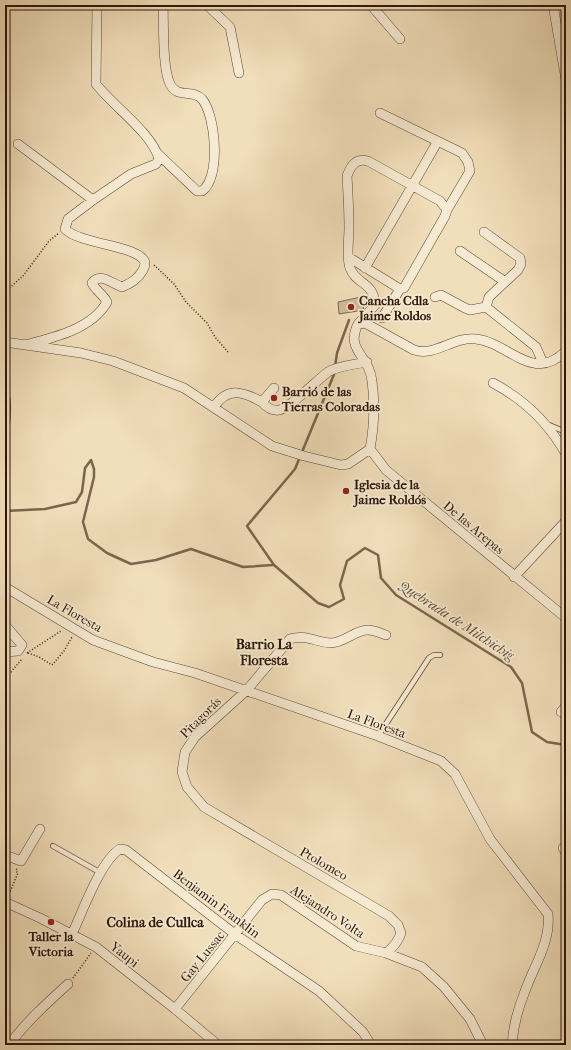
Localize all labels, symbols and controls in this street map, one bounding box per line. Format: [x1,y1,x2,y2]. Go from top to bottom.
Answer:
place label: Cancha Cdla Jaime Roldos [357,293,431,324]
marker: Cancha Cdla Jaime Roldos [346,302,356,312]
place label: Barrió de las Tierras Coloradas [281,384,380,414]
marker: Barrió de las Tierras Coloradas [269,393,279,403]
place label: Iglesia de la Jaime Roldós [352,477,426,508]
marker: Iglesia de la Jaime Roldós [341,486,351,496]
street label: De las Arepas [440,498,507,557]
water label: Quebrada de Milchichig [395,576,518,664]
street label: La Floresta [45,592,106,636]
district label: Barrio La Floresta [236,636,293,669]
street label: Pitagorás [177,694,224,741]
street label: La Floresta [346,706,409,741]
street label: Ptolomeo [297,844,351,883]
street label: Benjamin Franklin [170,866,263,941]
street label: Alejandro Volta [287,881,368,942]
district label: Colina de Cullca [106,914,204,931]
marker: Taller la Victoria [46,917,56,927]
street label: Gay Lussac [177,928,228,985]
place label: Taller la Victoria [27,929,75,959]
street label: Yaupi [107,938,142,970]

